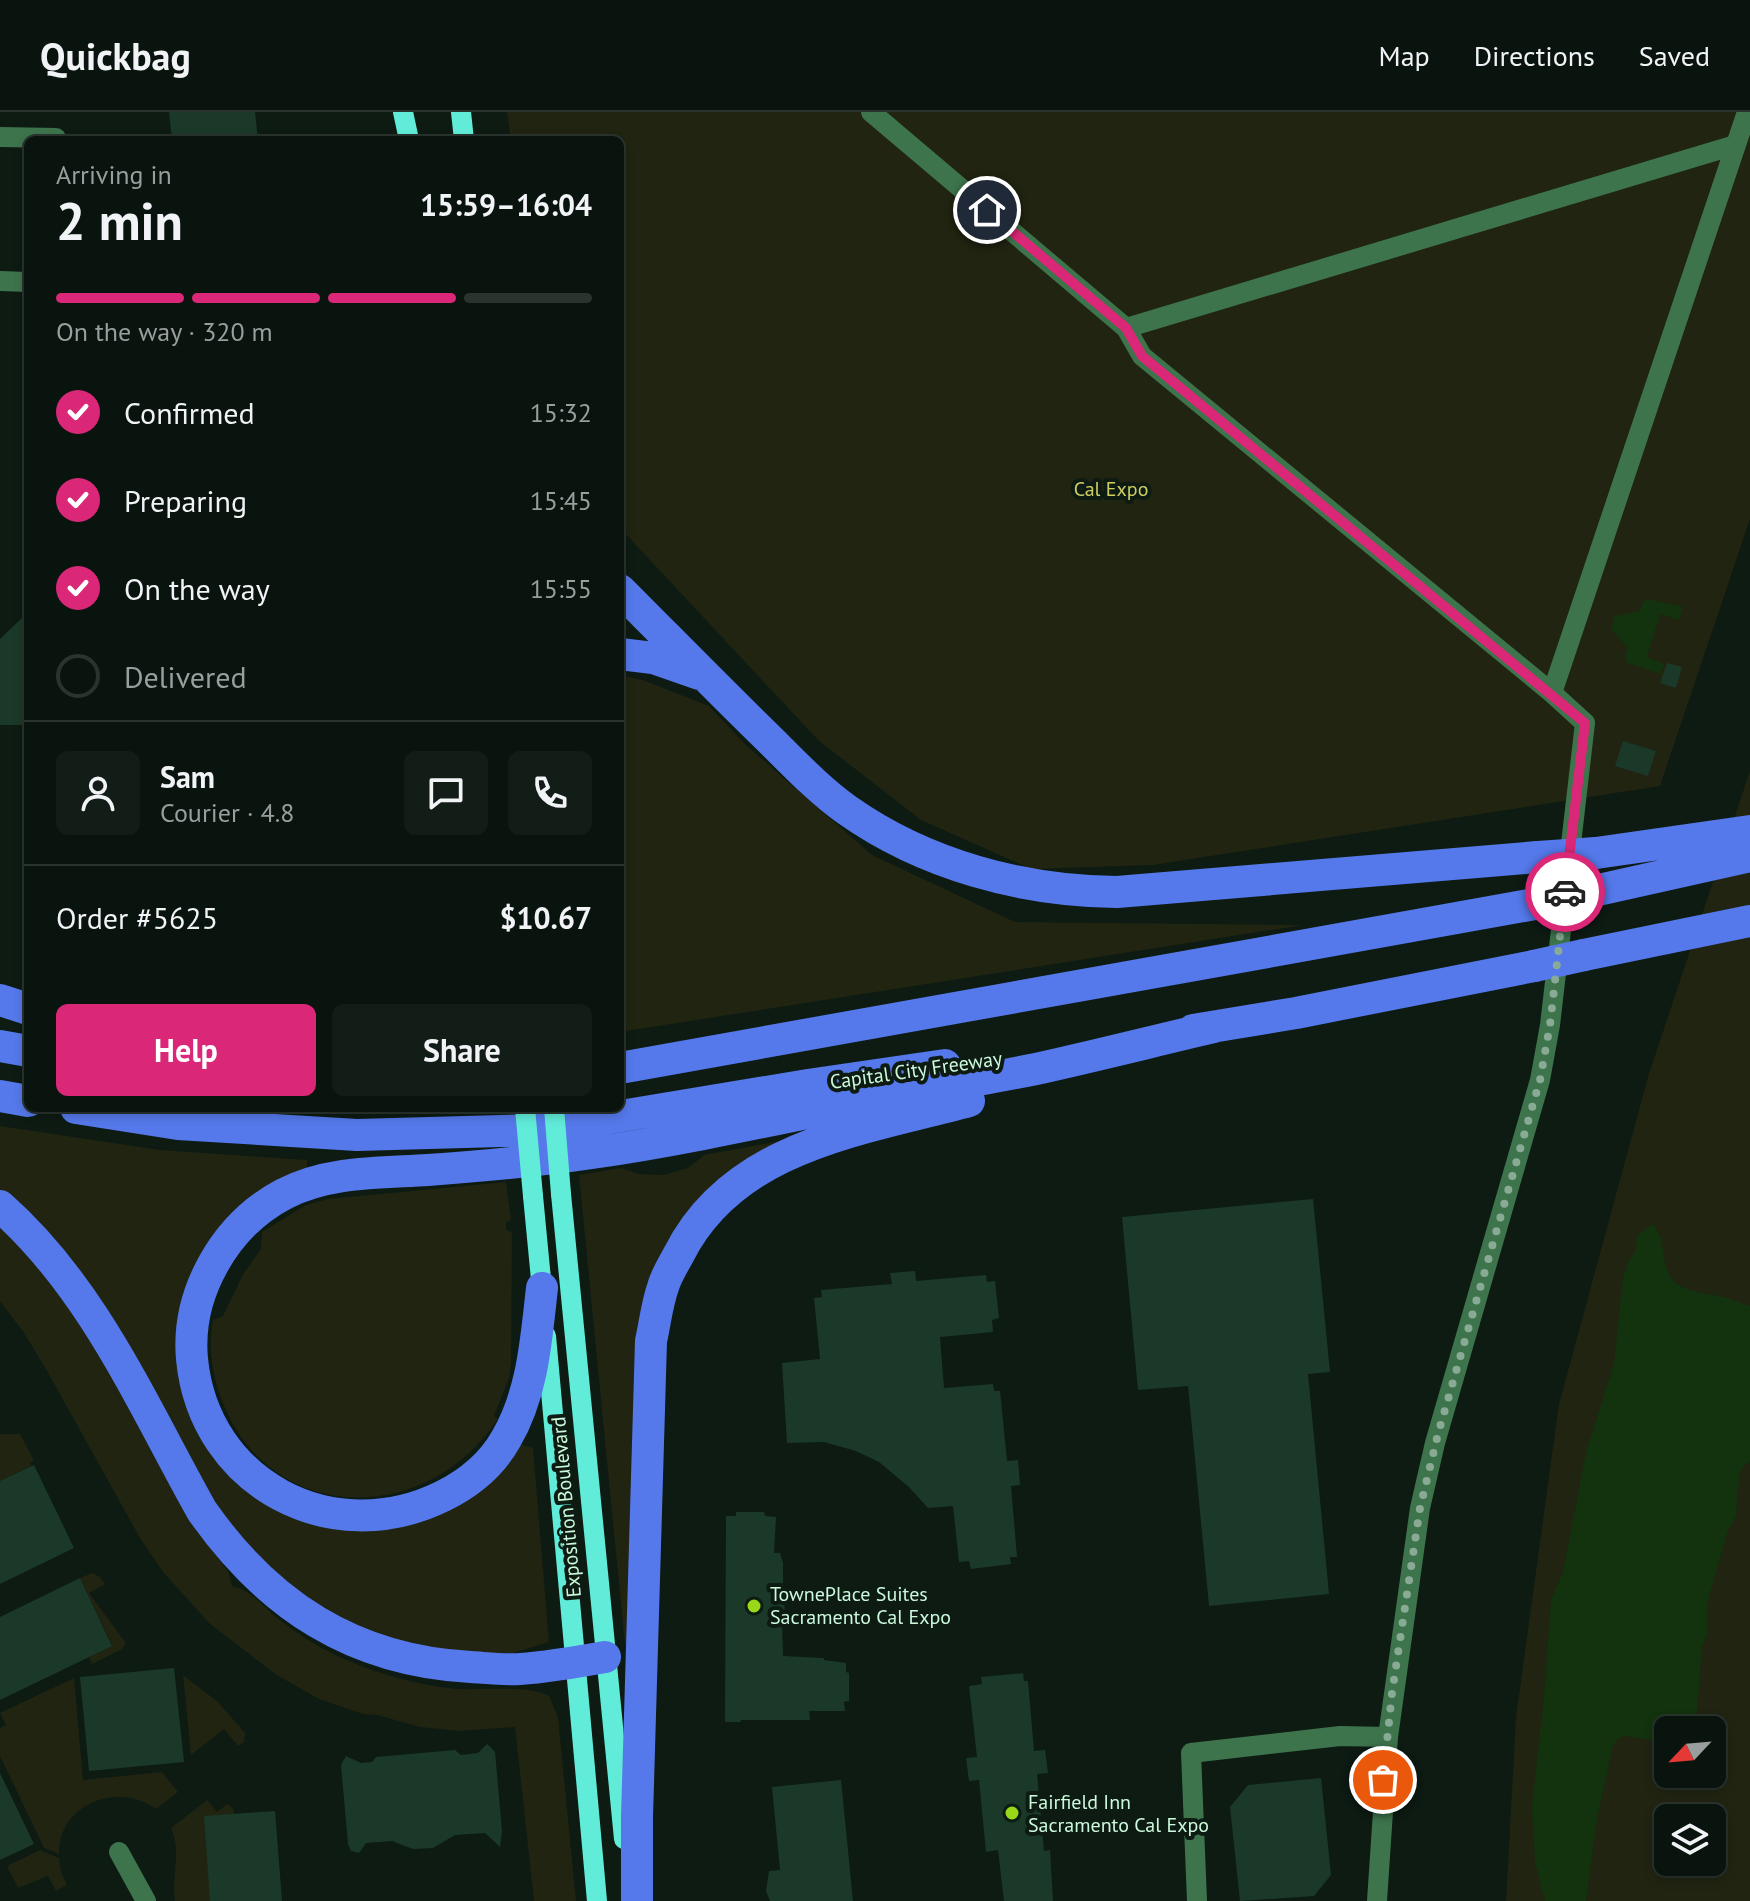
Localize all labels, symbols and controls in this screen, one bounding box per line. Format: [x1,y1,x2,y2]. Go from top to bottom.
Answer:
text: Quickbag [40,31,191,80]
text: Map [1379,37,1430,74]
text: Directions [1474,37,1595,74]
text: Saved [1639,37,1710,74]
text: Arriving in [56,158,172,191]
pin [953,176,1021,244]
text: 15:59–16:04 [420,185,592,224]
text: 2 min [56,187,183,254]
icon: home [965,188,1009,232]
text: On the way · 320 m [56,315,273,348]
icon: check [56,390,100,434]
text: Confirmed [124,393,255,432]
text: 15:32 [530,396,592,429]
park label: Cal Expo [1074,476,1148,502]
icon: check [56,478,100,522]
text: Preparing [124,481,247,520]
text: 15:45 [530,484,592,517]
icon: check [56,566,100,610]
text: On the way [124,569,270,608]
text: 15:55 [530,572,592,605]
text: Delivered [124,657,247,696]
button: person [56,751,140,835]
button: chat [404,751,488,835]
button: phone [508,751,592,835]
text: Sam [160,757,215,796]
text: Courier · 4.8 [160,796,294,829]
courier [1525,852,1605,932]
icon: car [1543,870,1587,914]
text: Order #5625 [56,898,218,937]
text: $10.67 [500,898,592,937]
button: Help [56,1004,316,1096]
button: Share [332,1004,592,1096]
street label: Capital City Freeway [828,1045,1004,1095]
street label: Exposition Boulevard [545,1416,587,1598]
place label: TownePlace Suites Sacramento Cal Expo [770,1581,951,1630]
marker: TownePlace Suites Sacramento Cal Expo [745,1597,763,1615]
north arrow [1654,1716,1726,1788]
map controls [1654,1716,1726,1876]
pin [1349,1746,1417,1814]
icon: bag [1361,1758,1405,1802]
place label: Fairfield Inn Sacramento Cal Expo [1028,1789,1209,1838]
marker: Fairfield Inn Sacramento Cal Expo [1003,1804,1021,1822]
button: layers [1654,1804,1726,1876]

